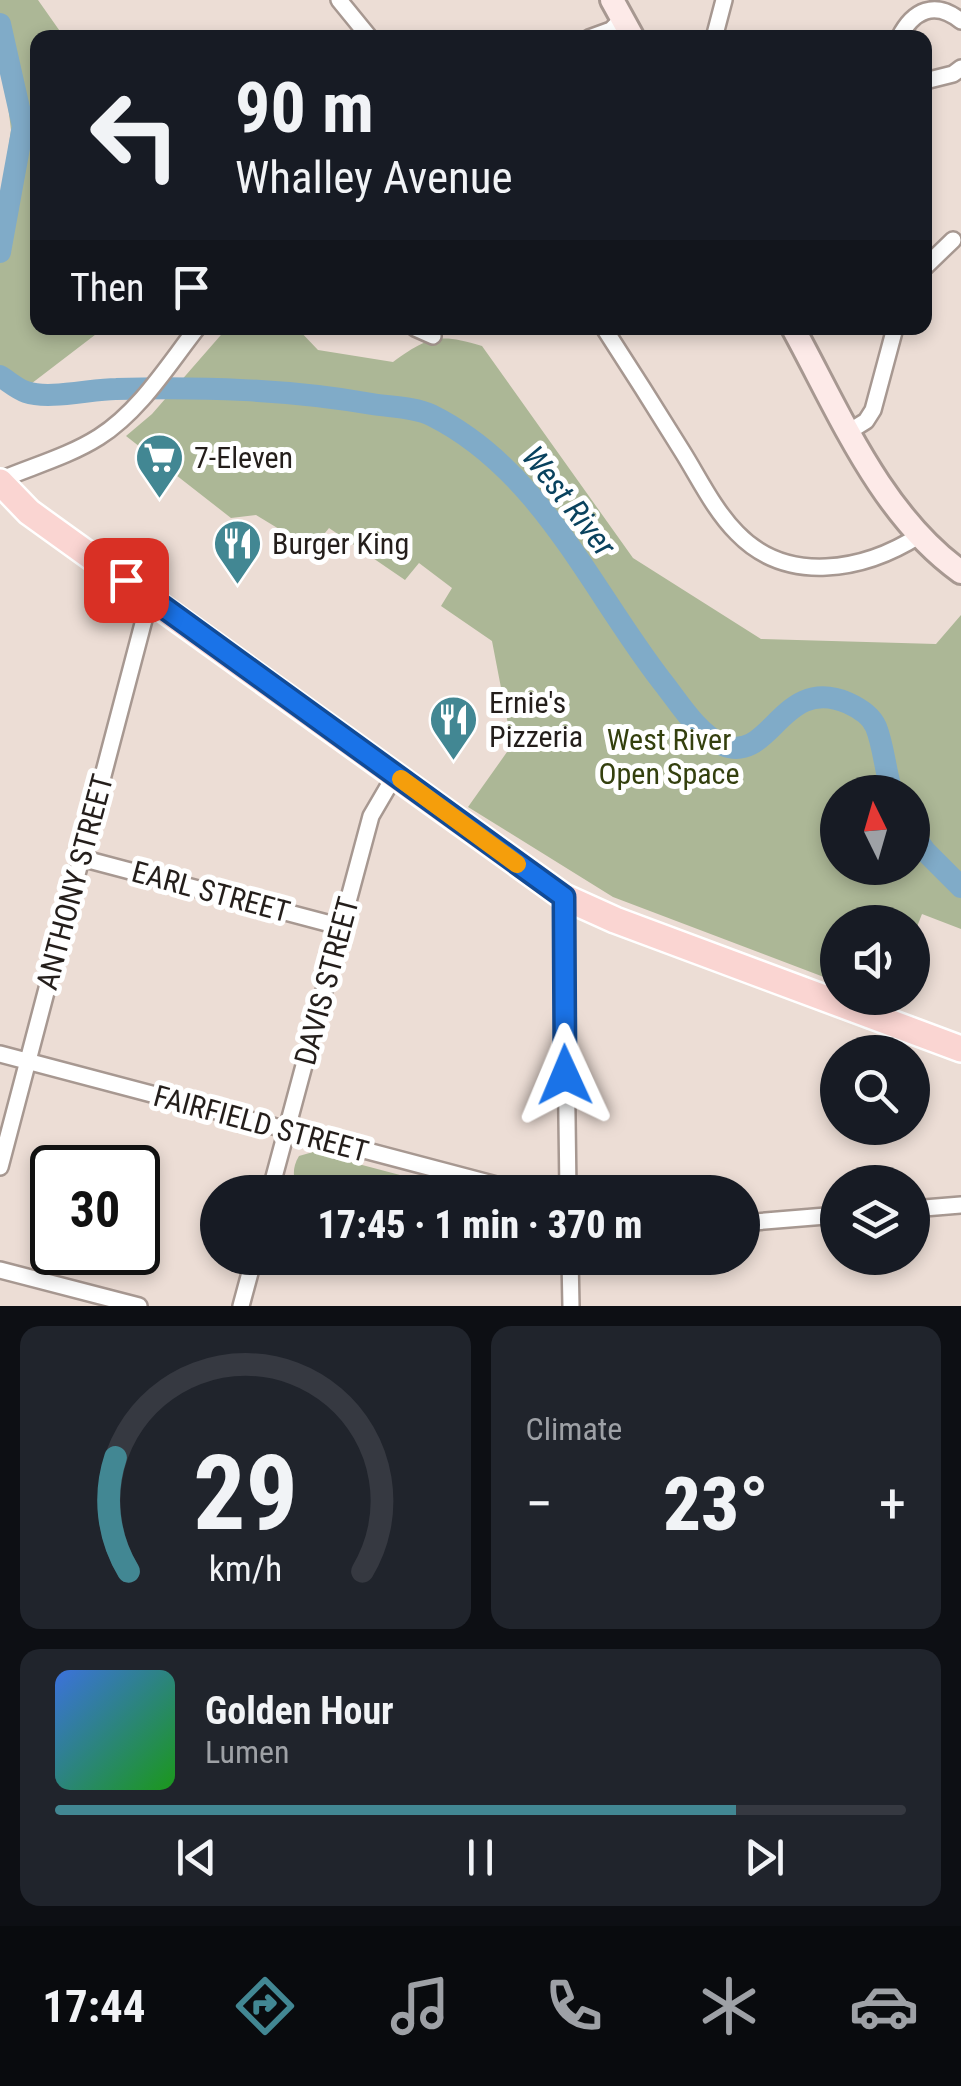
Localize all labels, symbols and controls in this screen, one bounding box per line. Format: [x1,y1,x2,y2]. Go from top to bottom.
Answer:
text: 90 m [235,67,374,149]
icon: left [70,70,200,200]
text: Whalley Avenue [235,151,513,204]
icon: arrive [164,260,219,315]
text: Then [70,266,144,310]
supermarket icon: 7-Eleven [133,432,185,500]
water label: West River [514,438,625,565]
place label: 7-Eleven [194,440,293,475]
restaurant icon: Burger King [211,518,263,586]
place label: Burger King [272,526,409,561]
pin [84,538,169,623]
icon: arrive [99,553,154,608]
place label: Ernie's Pizzeria [489,685,583,754]
restaurant icon: Ernie's Pizzeria [428,694,480,762]
park label: West River Open Space [599,722,739,791]
street label: ANTHONY STREET [29,770,120,993]
north arrow [820,775,930,885]
map controls [820,775,930,1275]
street label: EARL STREET [128,854,294,929]
street label: DAVIS STREET [287,893,366,1069]
button: sound [820,905,930,1015]
position arrow [513,1023,617,1127]
button: search [820,1035,930,1145]
street label: FAIRFIELD STREET [150,1078,372,1169]
speed limit sign: 30 [30,1145,160,1275]
button: layers [820,1165,930,1275]
text: 17:45 · 1 min · 370 m [318,1203,642,1247]
text: Climate [526,1410,622,1448]
text: 29 [193,1433,298,1554]
text: 23° [663,1460,769,1548]
text: − [526,1472,553,1536]
text: + [879,1472,906,1536]
text: km/h [208,1548,282,1590]
text: Golden Hour [205,1689,394,1733]
text: Lumen [205,1733,290,1771]
icon: previous [169,1830,224,1885]
icon: pause [453,1830,508,1885]
icon: next [737,1830,792,1885]
icon: directions [230,1971,300,2041]
icon: music [385,1971,455,2041]
icon: phone [539,1971,609,2041]
icon: climate [694,1971,764,2041]
icon: car [849,1971,919,2041]
text: 17:44 [42,1980,146,2033]

